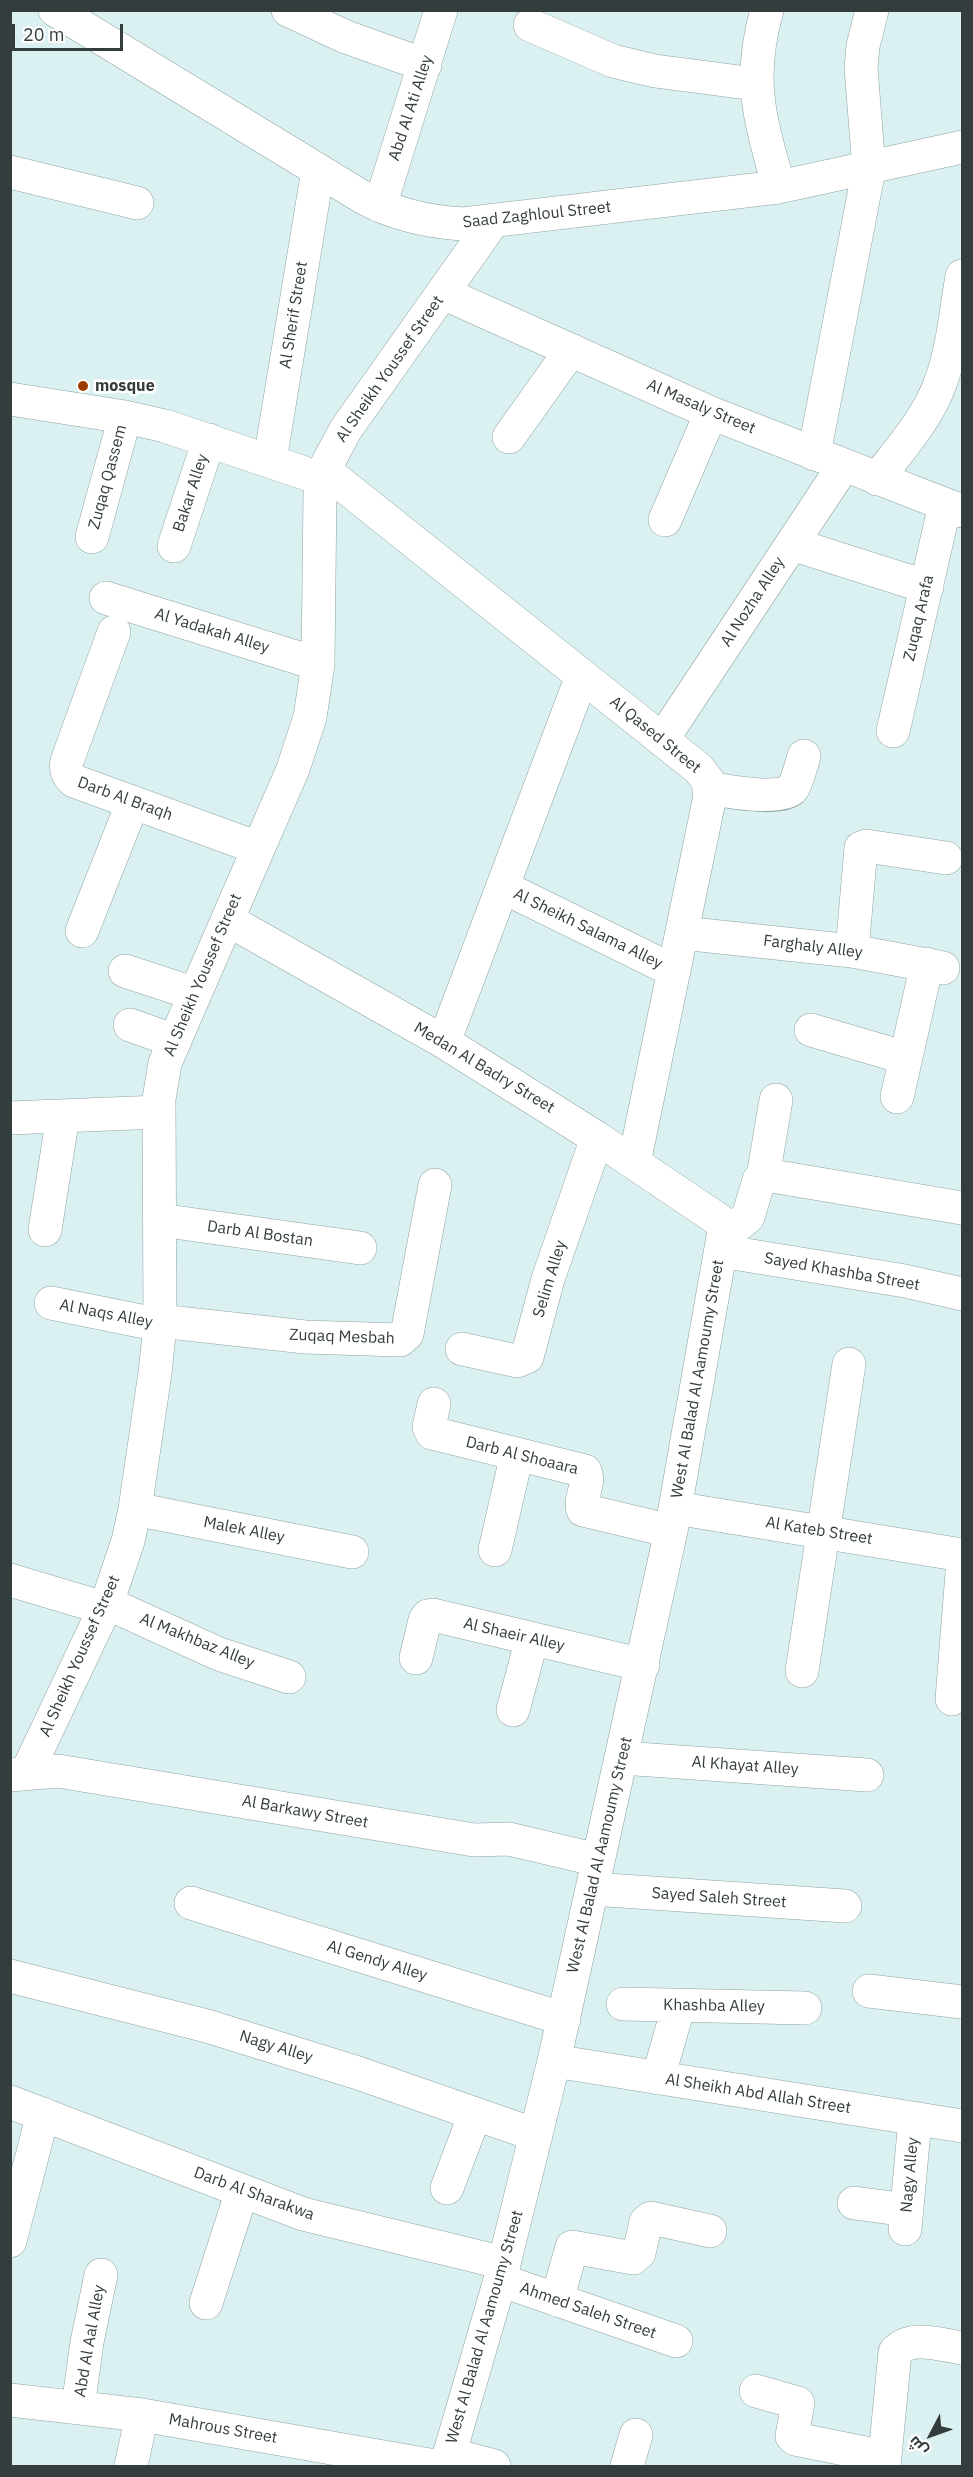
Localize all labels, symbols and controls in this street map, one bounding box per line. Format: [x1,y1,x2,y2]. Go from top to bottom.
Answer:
scale bar [15,12,126,50]
text: 20 m [23,23,65,46]
street label: Abd Al Ati Alley [385,53,437,163]
street label: Saad Zaghloul Street [462,198,612,232]
street label: Al Sherif Street [276,260,312,370]
street label: Al Sheikh Youssef Street [332,292,448,446]
street label: Al Masaly Street [644,375,758,439]
place label: mosque [95,376,155,396]
marker: mosque [76,379,90,393]
street label: Zuqaq Qassem [85,423,131,531]
street label: Bakar Alley [169,451,213,535]
street label: Al Nozha Alley [717,554,789,650]
street label: Zuqaq Arafa [900,573,938,663]
street label: Al Yadakah Alley [152,604,272,658]
street label: Al Qased Street [606,692,704,778]
street label: Darb Al Braqh [75,773,175,825]
street label: Al Sheikh Salama Alley [510,885,666,973]
street label: Al Sheikh Youssef Street [160,891,246,1059]
street label: Farghaly Alley [762,931,864,963]
street label: Medan Al Badry Street [410,1018,558,1118]
street label: Darb Al Bostan [206,1217,314,1251]
street label: Selim Alley [529,1238,571,1320]
street label: Sayed Khashba Street [763,1249,921,1295]
street label: West Al Balad Al Aamoumy Street [668,1258,728,1500]
street label: Al Naqs Alley [58,1296,154,1332]
street label: Zuqaq Mesbah [289,1326,395,1348]
street label: Darb Al Shoaara [464,1433,580,1479]
street label: Malek Alley [202,1513,286,1547]
street label: Al Kateb Street [764,1513,874,1549]
street label: Al Sheikh Youssef Street [36,1572,124,1740]
street label: Al Makhbaz Alley [137,1609,257,1673]
street label: Al Shaeir Alley [462,1614,566,1656]
street label: West Al Balad Al Aamoumy Street [563,1735,637,1975]
street label: Al Khayat Alley [691,1753,799,1779]
street label: Al Barkawy Street [240,1791,370,1833]
street label: Sayed Saleh Street [651,1884,787,1912]
street label: Al Gendy Alley [324,1937,430,1985]
street label: Khashba Alley [663,1996,765,2016]
street label: Nagy Alley [237,2027,315,2067]
street label: Al Sheikh Abd Allah Street [664,2070,852,2118]
street label: Nagy Alley [897,2136,923,2214]
street label: Darb Al Sharakwa [191,2163,317,2225]
street label: West Al Balad Al Aamoumy Street [442,2208,528,2446]
street label: Ahmed Saleh Street [517,2279,659,2343]
street label: Abd Al Aal Alley [71,2283,109,2399]
north arrow [901,2405,961,2465]
street label: Mahrous Street [167,2410,279,2448]
text: ش [903,2433,932,2461]

